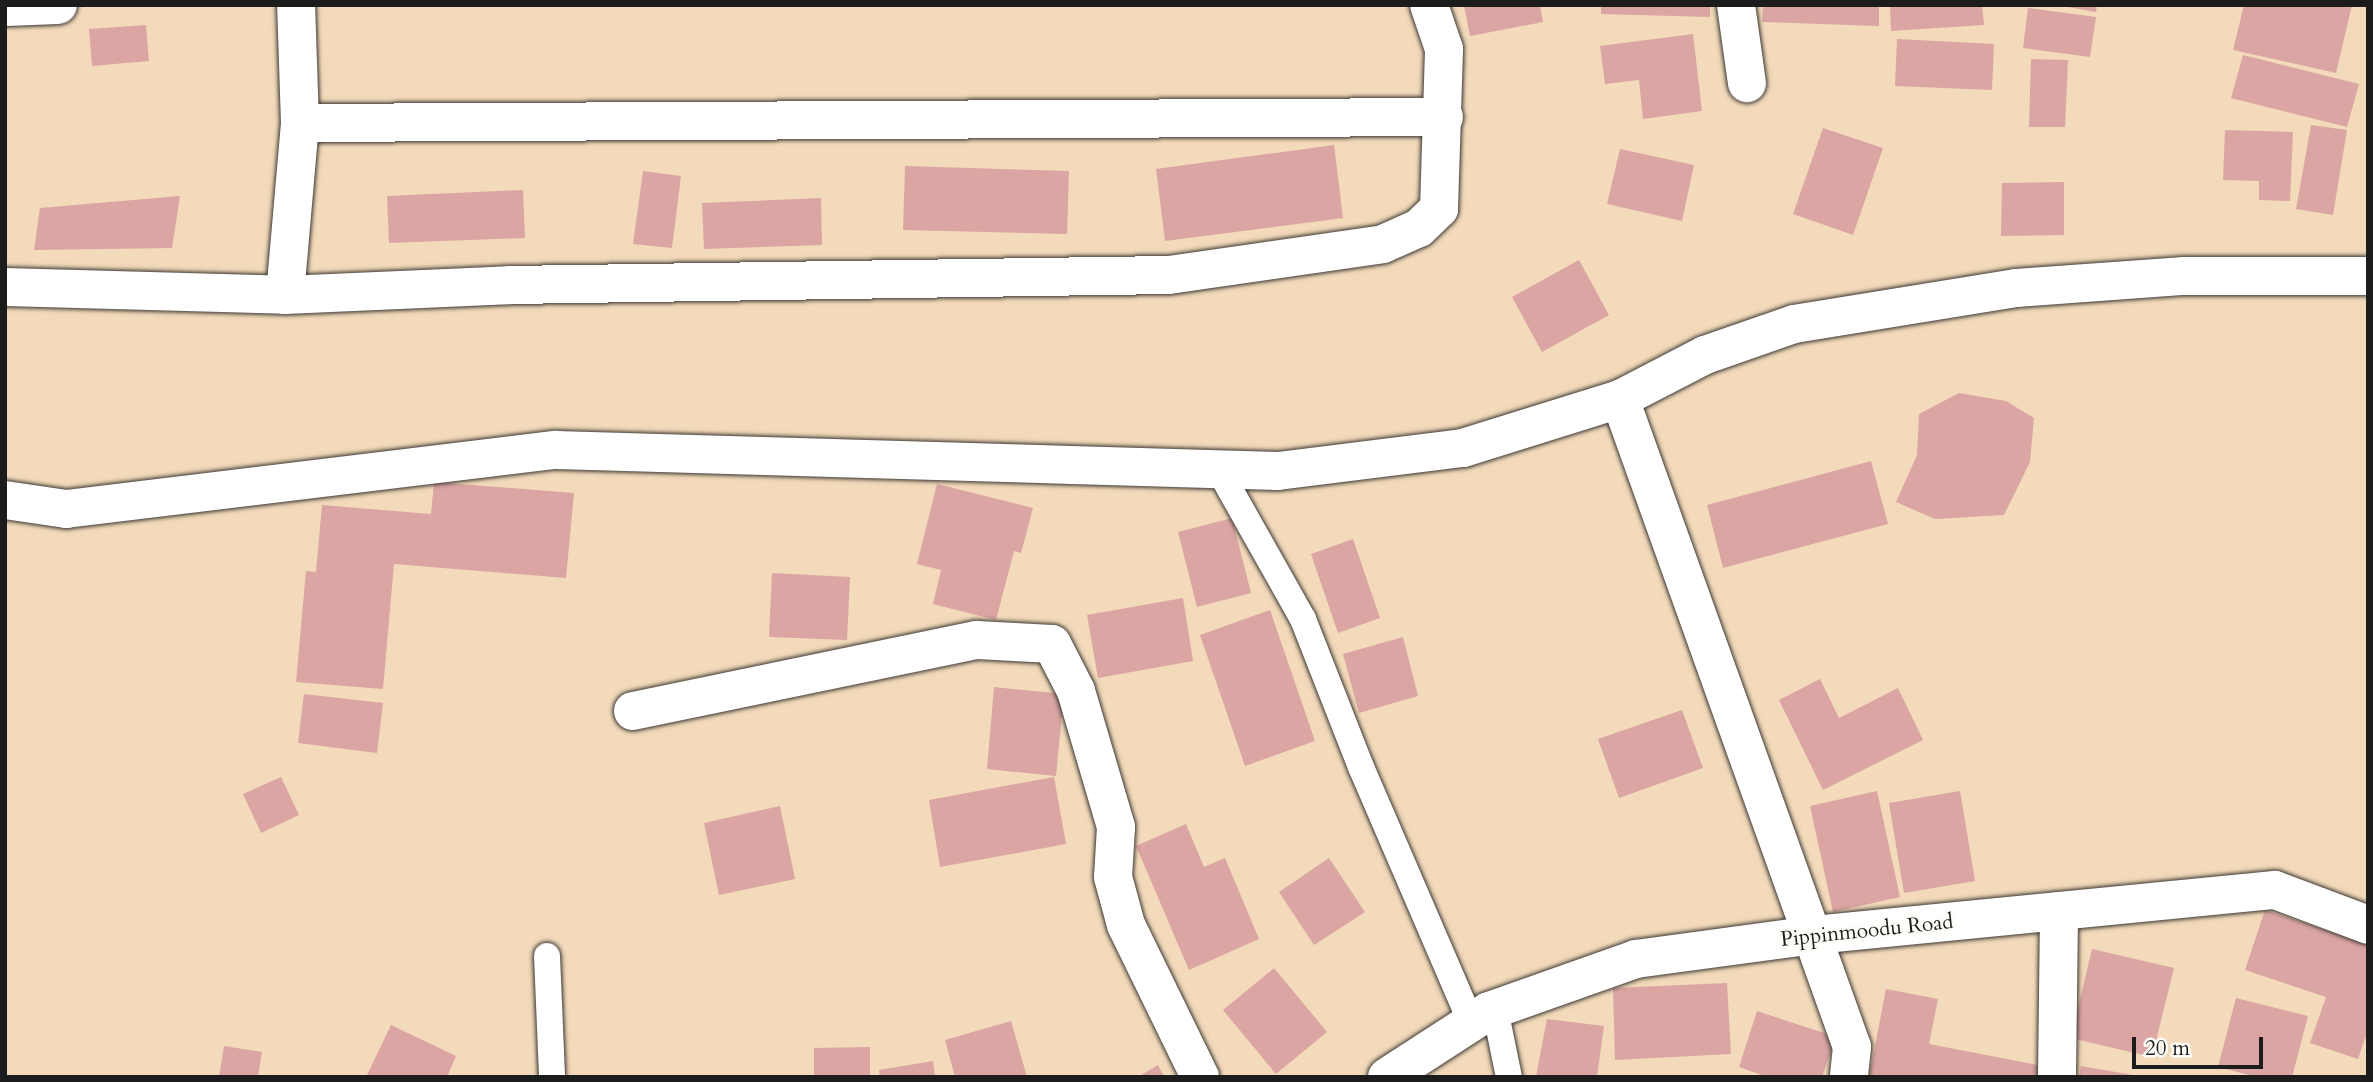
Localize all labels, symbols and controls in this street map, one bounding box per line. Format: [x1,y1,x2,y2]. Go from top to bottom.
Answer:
street label: Pippinmoodu Road [1779,909,1955,953]
scale bar [2135,1023,2266,1066]
text: 20 m [2145,1034,2190,1063]

